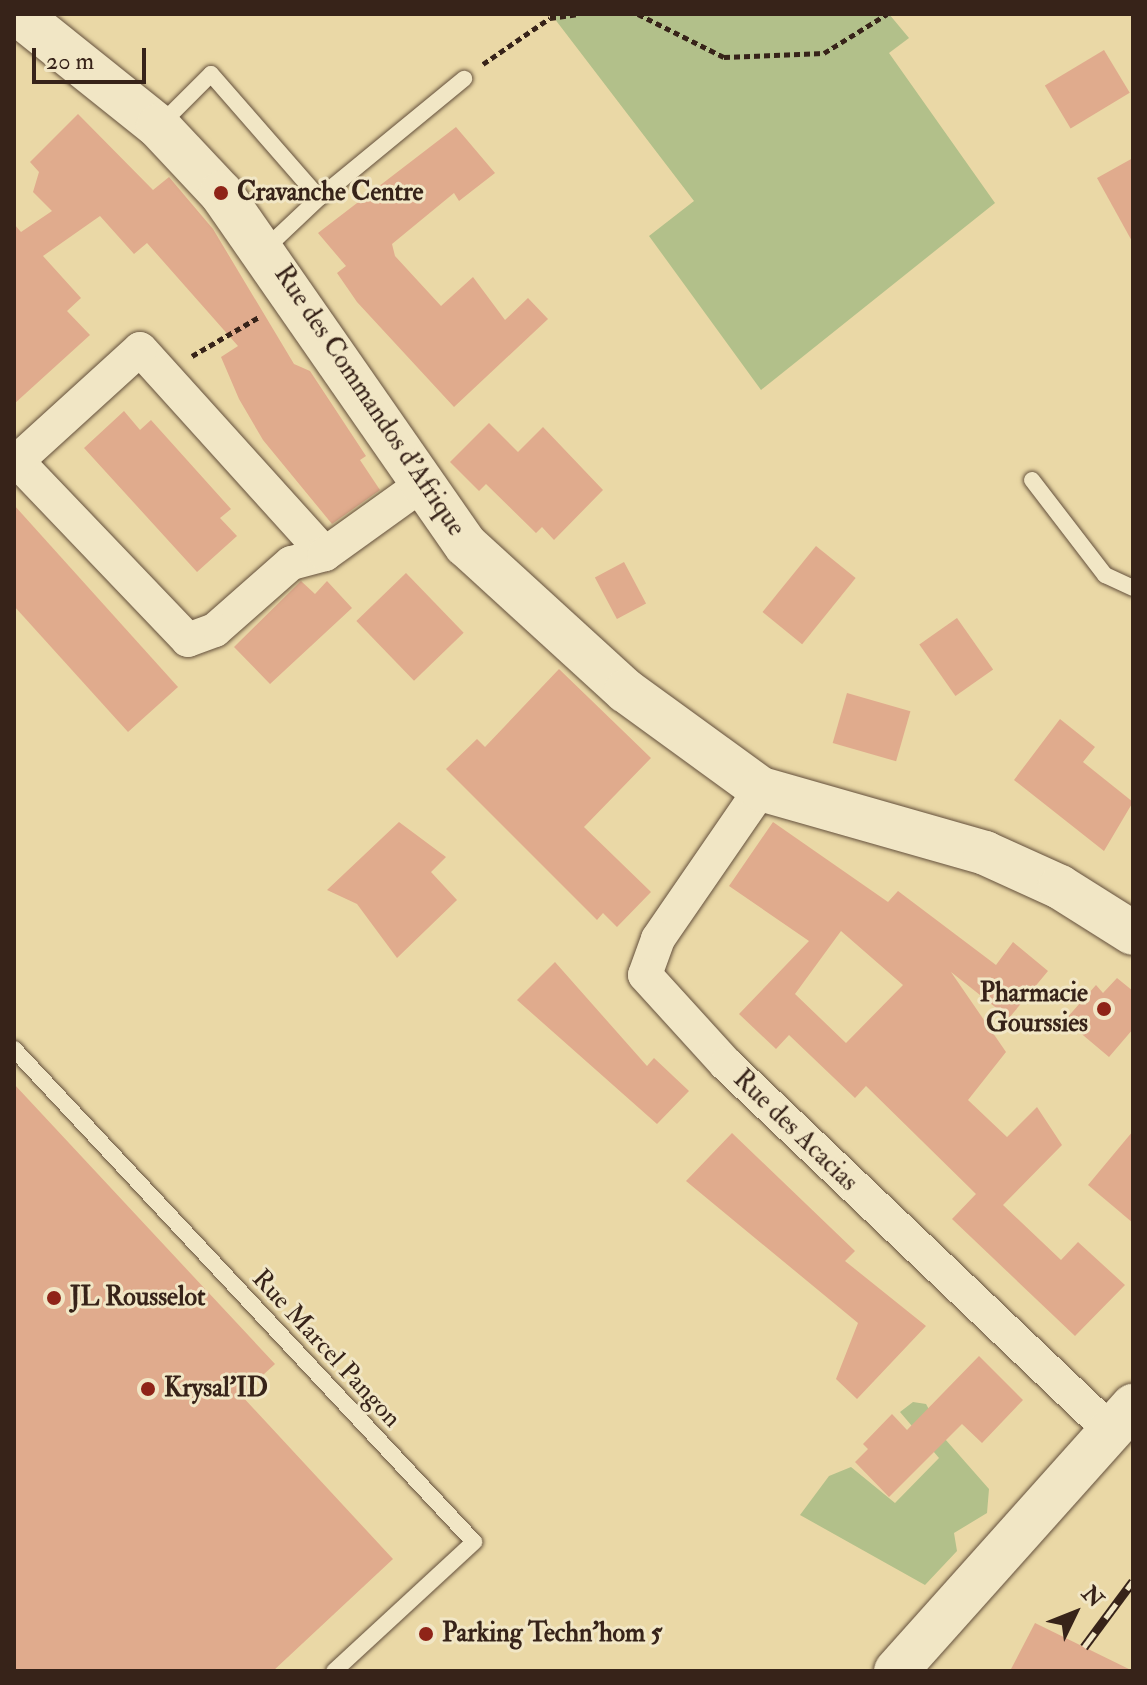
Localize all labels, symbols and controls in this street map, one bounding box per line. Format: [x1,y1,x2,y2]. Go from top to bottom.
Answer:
scale bar [36,32,150,82]
text: 20 m [46,46,94,77]
place label: Cravanche Centre [237,177,423,209]
marker: Cravanche Centre [212,184,230,202]
street label: Rue des Commandos d'Afrique [267,260,471,542]
place label: Pharmacie Gourssies [980,978,1088,1040]
marker: Pharmacie Gourssies [1095,1000,1113,1018]
street label: Rue des Acacias [726,1064,864,1198]
street label: Rue Marcel Pangon [245,1264,407,1434]
place label: JL Rousselot [70,1282,205,1314]
marker: JL Rousselot [45,1289,63,1307]
place label: Krysal'ID [164,1373,268,1405]
marker: Krysal'ID [139,1380,157,1398]
north arrow [1035,1573,1115,1653]
text: N [1076,1580,1110,1613]
place label: Parking Techn'hom 5 [442,1618,662,1650]
marker: Parking Techn'hom 5 [417,1625,435,1643]

